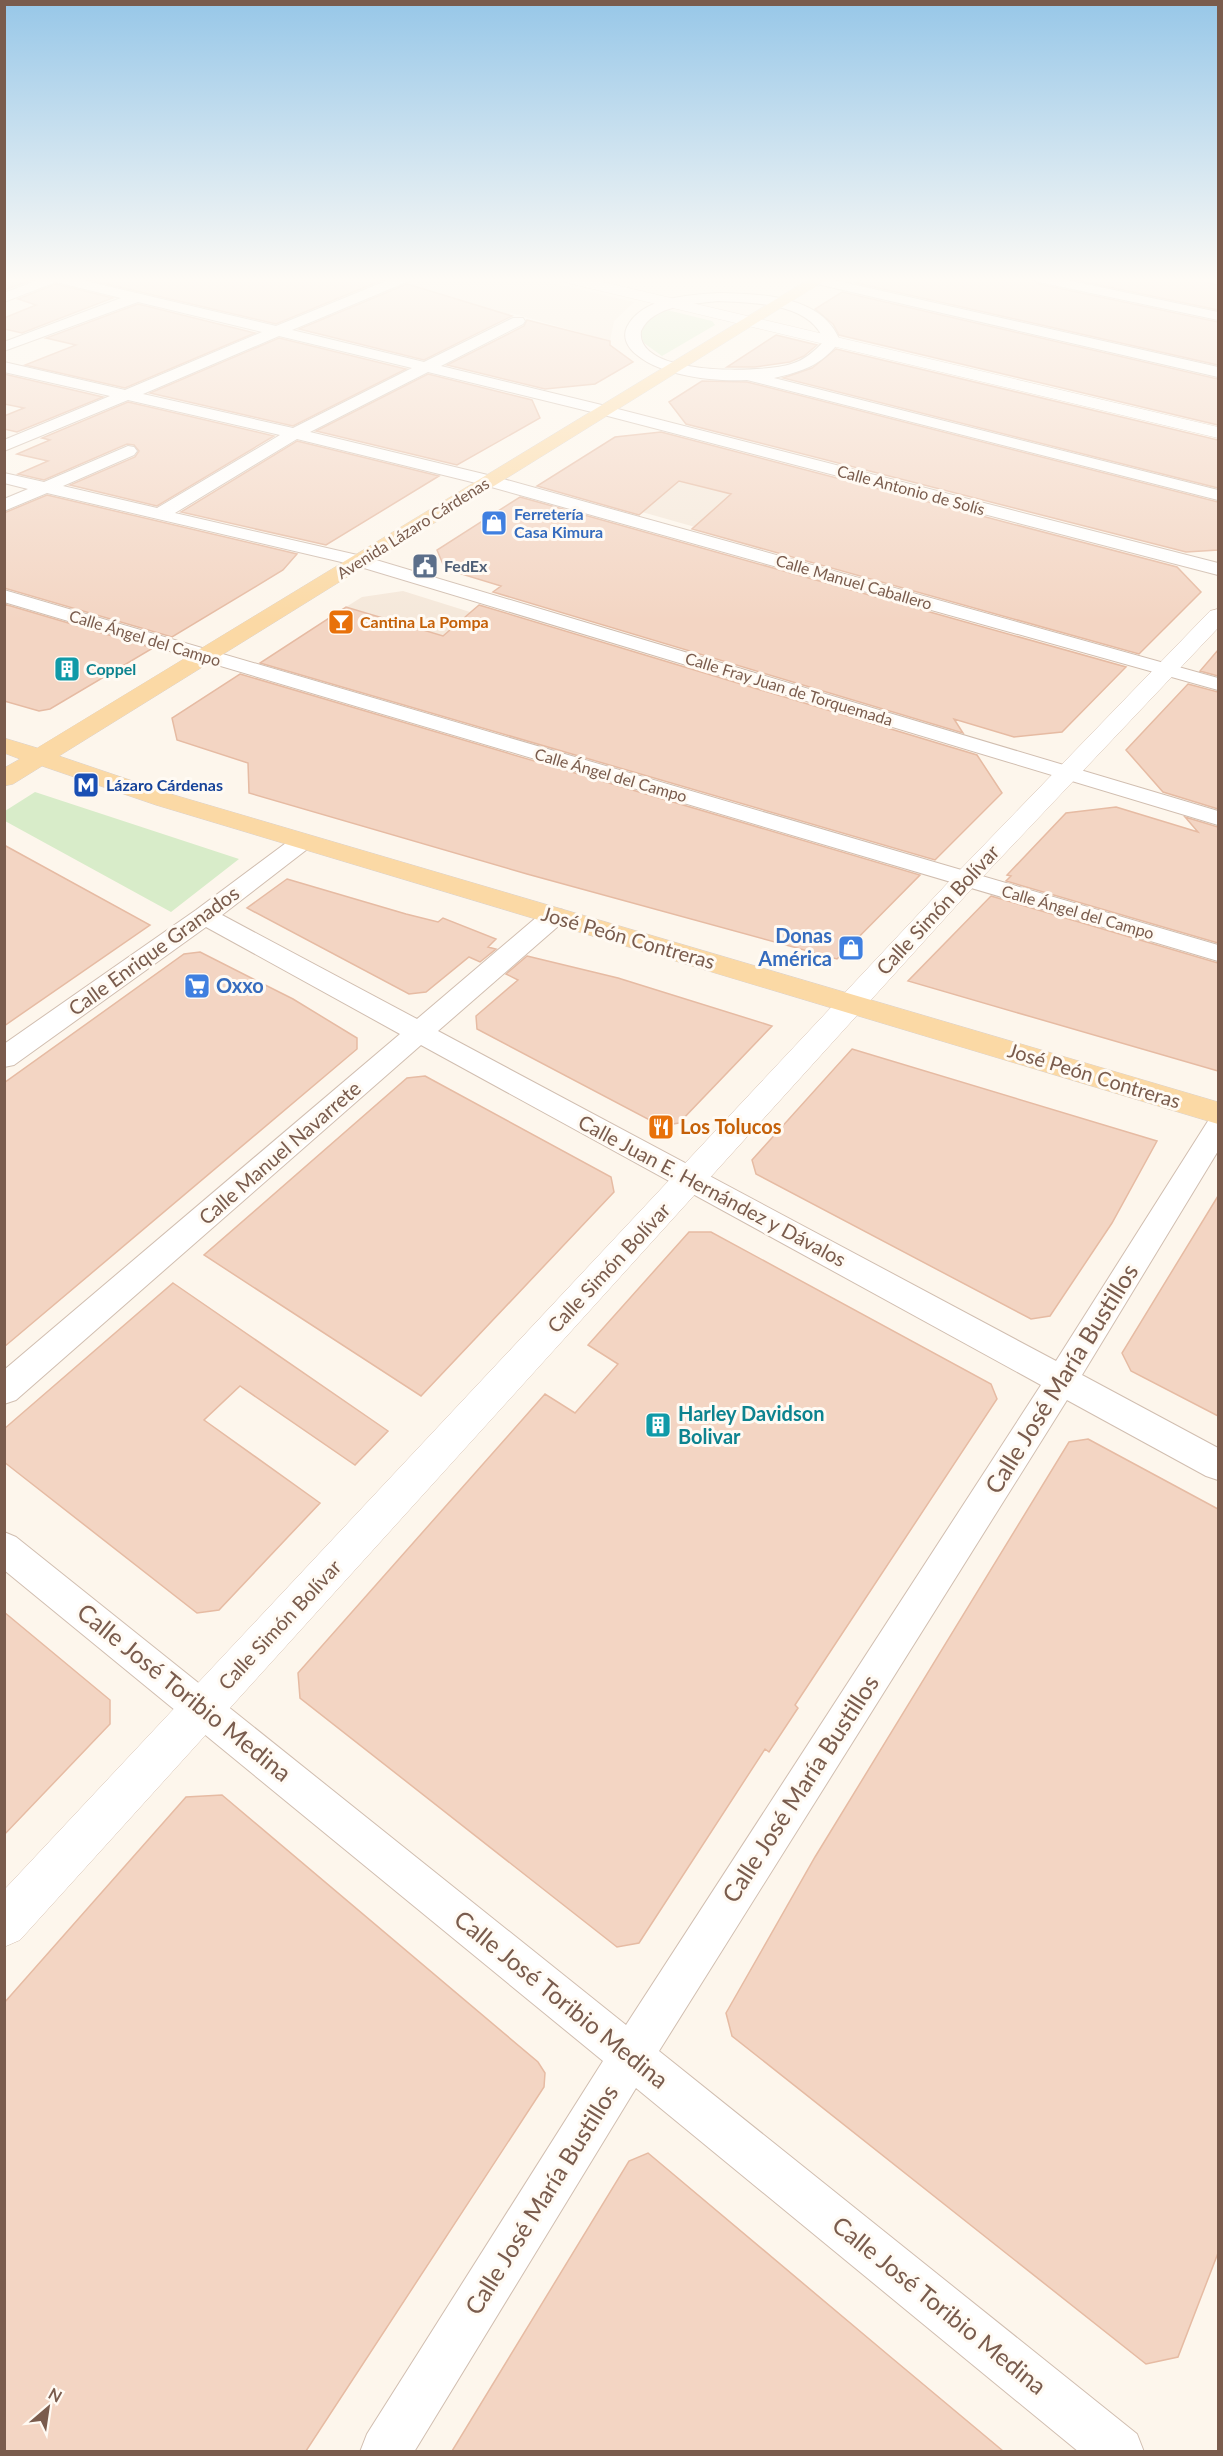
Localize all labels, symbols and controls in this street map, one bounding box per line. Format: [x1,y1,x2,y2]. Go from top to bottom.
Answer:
street label: Calle Antonio de Solís [835,461,987,518]
street label: Avenida Lázaro Cárdenas [333,473,492,582]
place label: Ferretería Casa Kimura [514,504,603,541]
shop icon: Ferretería Casa Kimura [479,508,509,538]
street label: Calle Manuel Caballero [774,550,934,613]
public building icon: FedEx [410,551,440,581]
place label: FedEx [444,556,488,575]
street label: Calle Ángel del Campo [67,605,223,670]
bar icon: Cantina La Pompa [326,607,356,637]
place label: Cantina La Pompa [360,612,489,631]
street label: Calle Fray Juan de Torquemada [683,648,895,729]
building icon: Coppel [52,654,82,684]
place label: Coppel [86,659,136,678]
street label: Calle Ángel del Campo [533,744,689,805]
metro station icon: Lázaro Cárdenas [71,770,101,800]
place label: Lázaro Cárdenas [106,775,223,794]
street label: Calle Simón Bolívar [871,839,1004,979]
street label: Calle Enrique Granados [64,880,243,1020]
street label: Calle Ángel del Campo [1000,881,1156,942]
street label: José Peón Contreras [539,901,718,973]
place label: Donas América [757,923,832,970]
shop icon: Donas América [836,933,866,963]
supermarket icon: Oxxo [182,971,212,1001]
place label: Oxxo [216,973,264,997]
street label: José Peón Contreras [1005,1037,1184,1113]
street label: Calle Manuel Navarrete [194,1075,365,1229]
street label: Calle Juan E. Hernández y Dávalos [575,1109,850,1271]
restaurant icon: Los Tolucos [646,1112,676,1142]
place label: Los Tolucos [680,1114,782,1138]
street label: Calle Simón Bolívar [542,1197,675,1337]
street label: Calle José María Bustillos [978,1258,1143,1498]
place label: Harley Davidson Bolivar [678,1401,824,1448]
building icon: Harley Davidson Bolivar [643,1410,673,1440]
street label: Calle Simón Bolívar [213,1554,346,1694]
street label: Calle José Toribio Medina [72,1597,298,1787]
street label: Calle José María Bustillos [715,1669,884,1907]
street label: Calle José Toribio Medina [449,1904,675,2094]
street label: Calle José María Bustillos [458,2079,623,2319]
street label: Calle José Toribio Medina [827,2210,1053,2400]
north arrow [18,2378,78,2438]
text: N [46,2383,66,2406]

